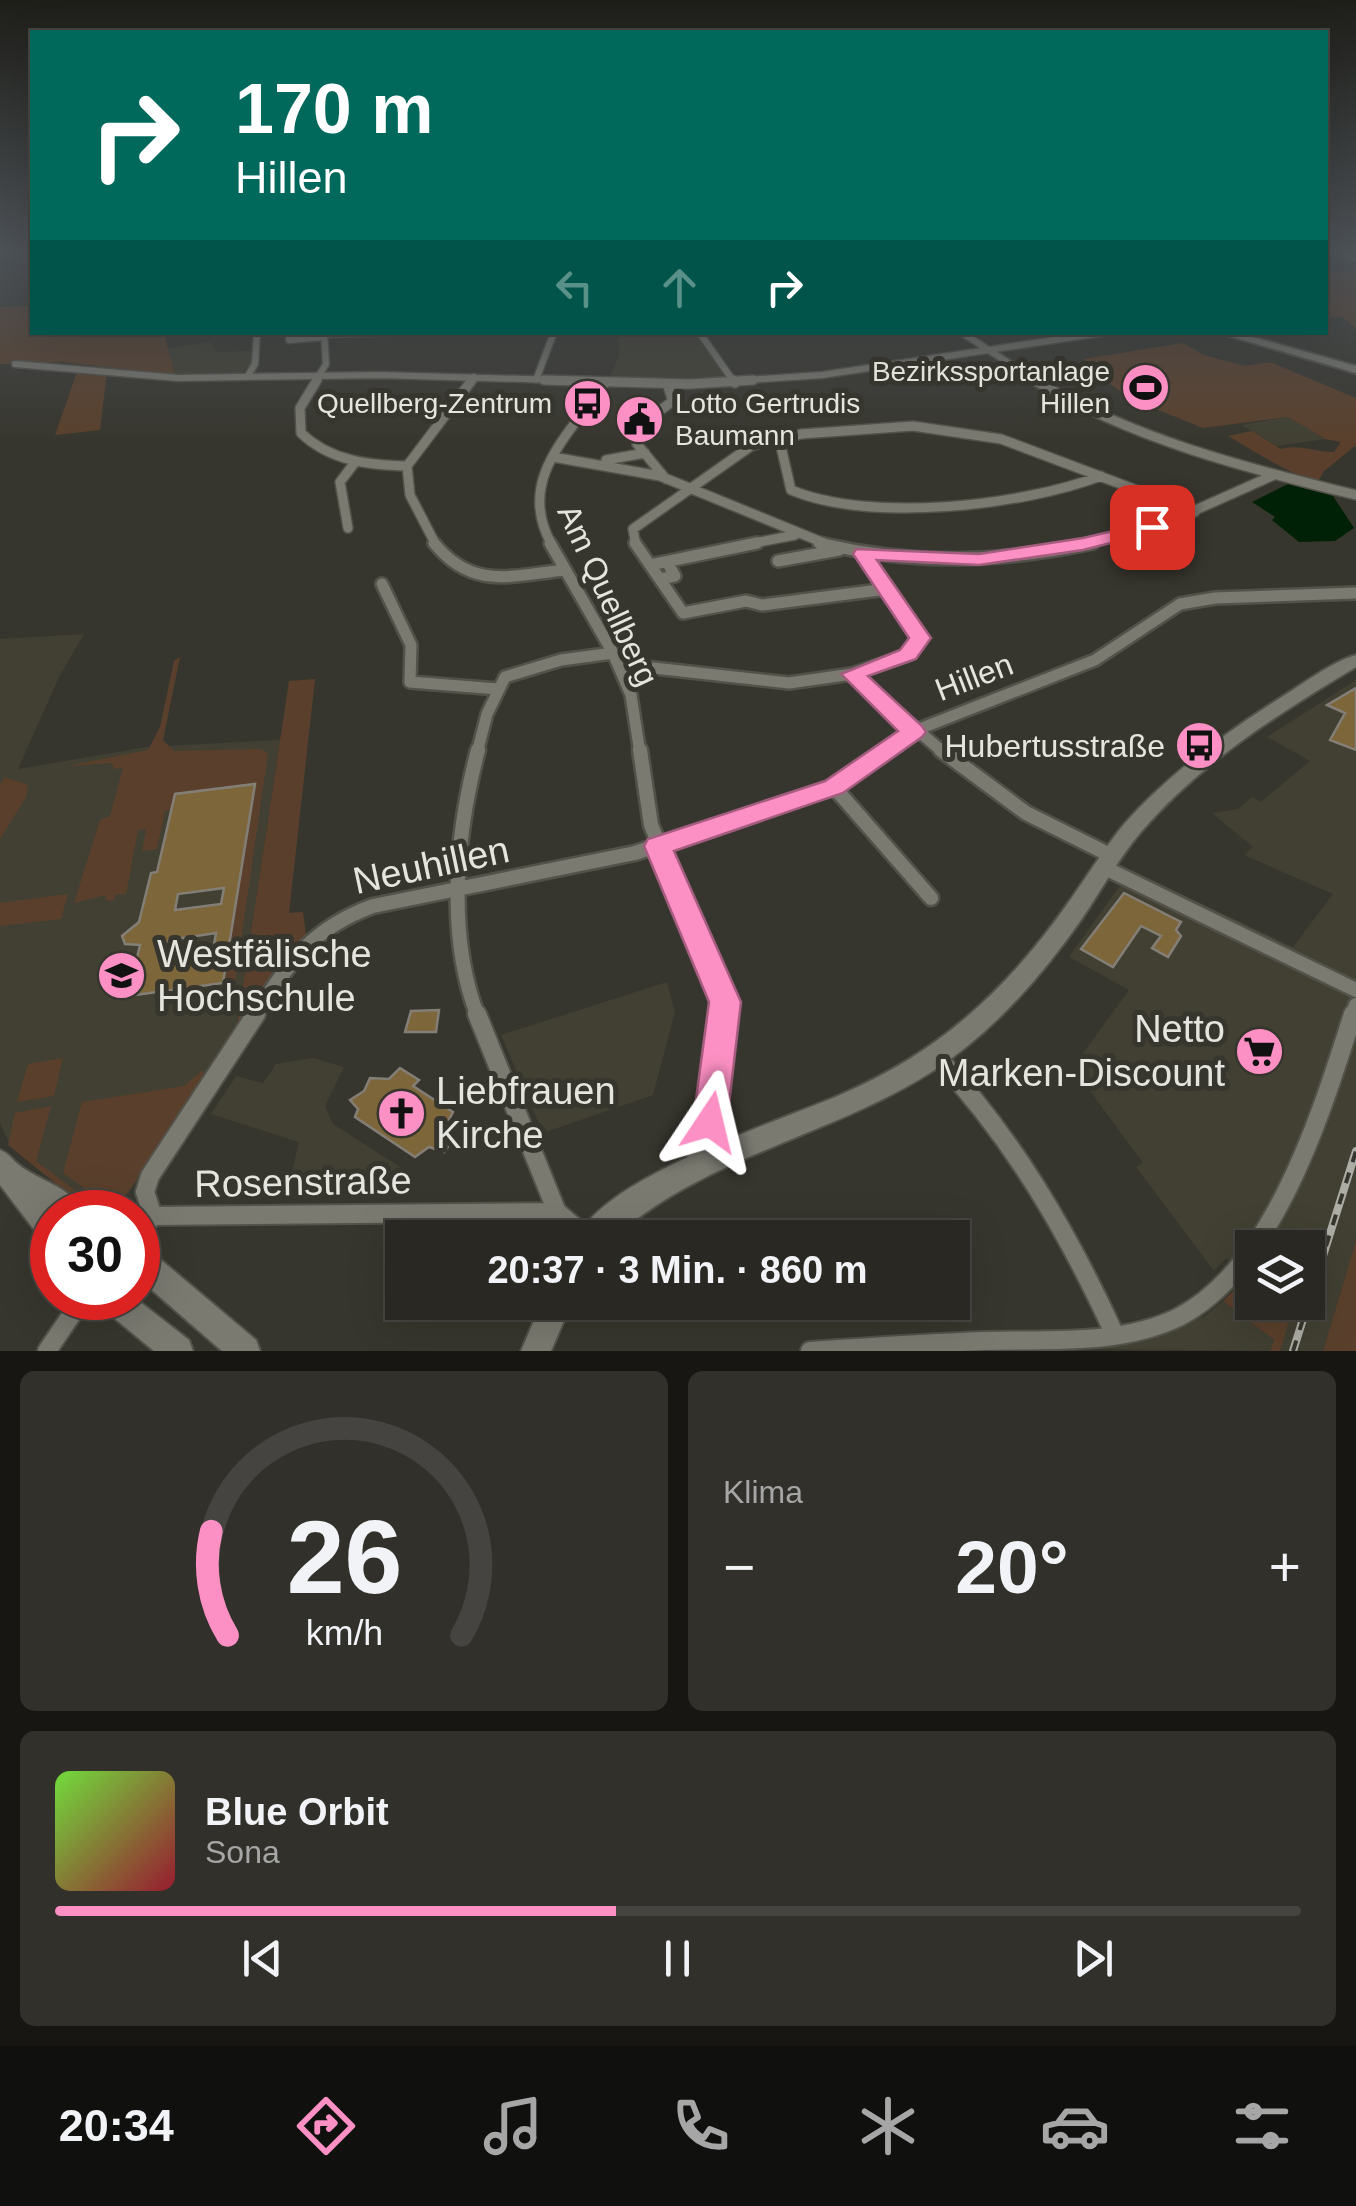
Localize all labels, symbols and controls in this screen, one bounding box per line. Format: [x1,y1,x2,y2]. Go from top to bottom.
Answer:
icon: right [70,70,200,200]
text: 170 m [235,70,433,148]
text: Hillen [235,152,348,203]
icon: left [547,260,602,315]
icon: ahead [652,260,707,315]
icon: right [757,260,812,315]
place label: Bezirkssportanlage Hillen [872,356,1110,419]
sports icon: Bezirkssportanlage Hillen [1119,361,1171,413]
bus stop icon: Quellberg-Zentrum [561,377,613,429]
place label: Quellberg-Zentrum [317,388,552,419]
place label: Lotto Gertrudis Baumann [675,388,860,451]
public building icon: Lotto Gertrudis Baumann [614,393,666,445]
pin [1110,485,1195,570]
street label: Am Quellberg [550,499,666,691]
icon: arrive [1125,500,1180,555]
street label: Hillen [930,646,1018,708]
bus stop icon: Hubertusstraße [1174,720,1226,772]
place label: Hubertusstraße [944,728,1165,764]
street label: Neuhillen [349,828,513,902]
place label: Westfälische Hochschule [157,933,372,1019]
school or university icon: Westfälische Hochschule [96,950,148,1002]
place label: Netto Marken-Discount [938,1008,1225,1094]
supermarket icon: Netto Marken-Discount [1234,1025,1286,1077]
place label: Liebfrauen Kirche [436,1070,616,1156]
position arrow [658,1070,762,1174]
church icon: Liebfrauen Kirche [375,1087,427,1139]
street label: Rosenstraße [194,1159,412,1205]
speed limit sign: 30 [30,1190,160,1320]
map controls [1235,1230,1325,1320]
button: layers [1235,1230,1325,1320]
text: 20:37 · 3 Min. · 860 m [487,1249,868,1291]
text: Klima [723,1474,803,1510]
text: 26 [286,1499,402,1615]
text: 20° [955,1525,1069,1609]
text: − [723,1536,755,1598]
text: + [1269,1536,1301,1598]
text: km/h [305,1613,383,1653]
text: Blue Orbit [205,1791,389,1833]
text: Sona [205,1834,280,1870]
icon: previous [235,1931,290,1986]
icon: pause [650,1931,705,1986]
icon: next [1066,1931,1121,1986]
icon: directions [291,2091,361,2161]
icon: music [478,2091,548,2161]
icon: phone [666,2091,736,2161]
icon: climate [853,2091,923,2161]
icon: car [1040,2091,1110,2161]
icon: filters [1227,2091,1297,2161]
text: 20:34 [59,2100,174,2151]

